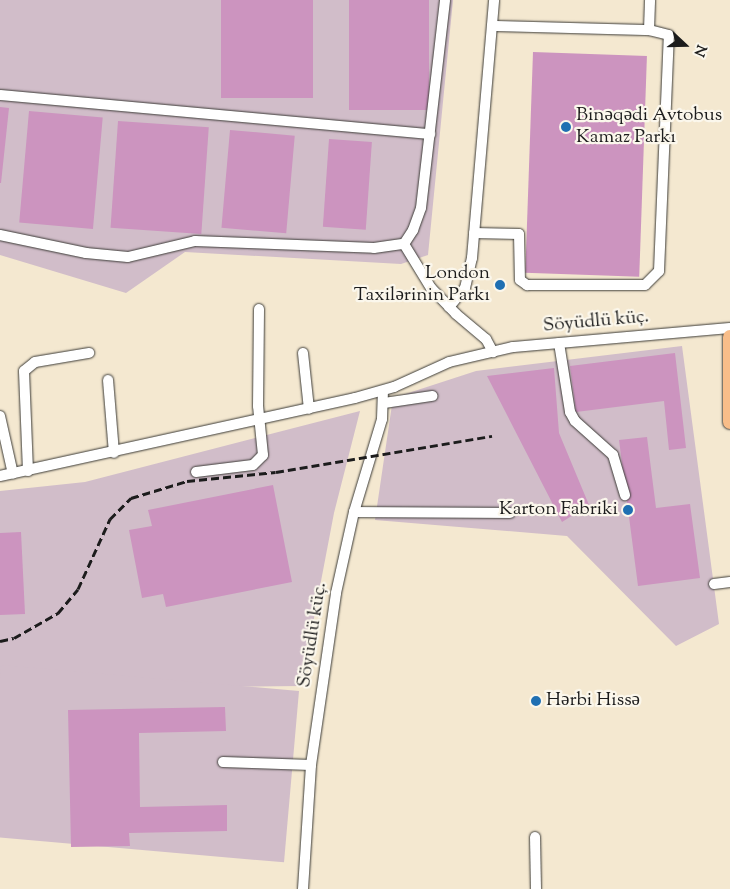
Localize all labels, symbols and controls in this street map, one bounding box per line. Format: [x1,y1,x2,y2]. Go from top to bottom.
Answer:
north arrow [660,20,710,70]
text: N [688,42,710,59]
place label: Binəqədi Avtobus Kamaz Parkı [576,105,722,149]
marker: Binəqədi Avtobus Kamaz Parkı [560,121,572,133]
place label: London Taxilərinin Parkı [354,263,490,307]
marker: London Taxilərinin Parkı [494,279,506,291]
street label: Söyüdlü küç. [542,306,650,338]
place label: Karton Fabriki [499,499,618,521]
marker: Karton Fabriki [622,504,634,516]
street label: Söyüdlü küç. [293,581,333,689]
place label: Hərbi Hissə [546,690,640,712]
marker: Hərbi Hissə [530,695,542,707]

